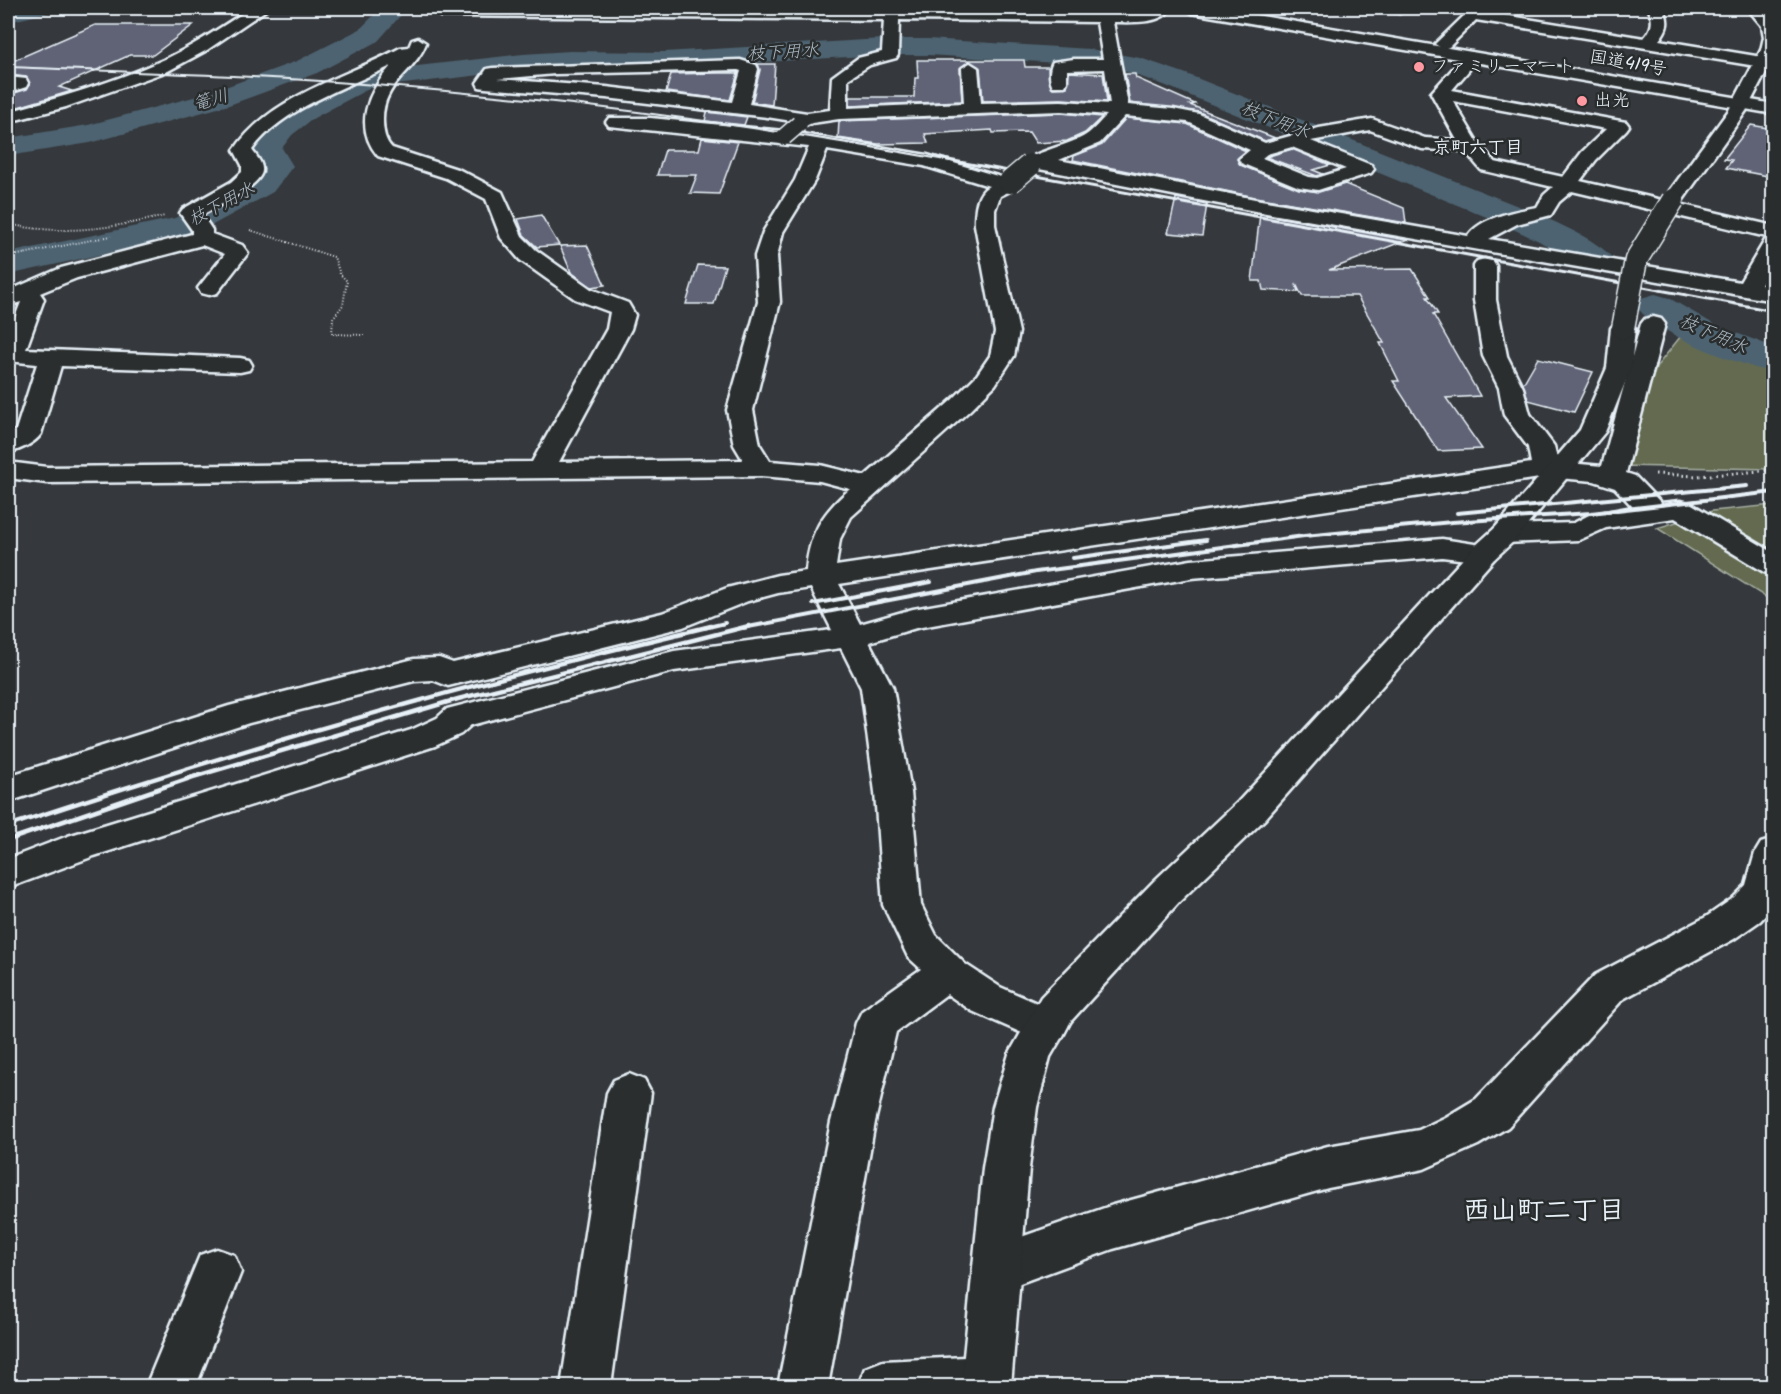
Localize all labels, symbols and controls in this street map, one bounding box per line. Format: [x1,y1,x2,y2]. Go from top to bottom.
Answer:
water label: 枝下用水 [746,37,820,69]
street label: 国道419号 [1587,43,1669,85]
place label: ファミリーマート [1431,53,1575,82]
marker: ファミリーマート [1412,60,1426,74]
water label: 篭川 [190,82,232,120]
place label: 出光 [1594,87,1630,116]
water label: 枝下用水 [1236,94,1314,148]
marker: 出光 [1575,94,1589,108]
district label: 京町六丁目 [1433,134,1523,163]
water label: 枝下用水 [183,175,261,235]
water label: 枝下用水 [1674,307,1752,363]
district label: 西山町二丁目 [1463,1190,1625,1233]

